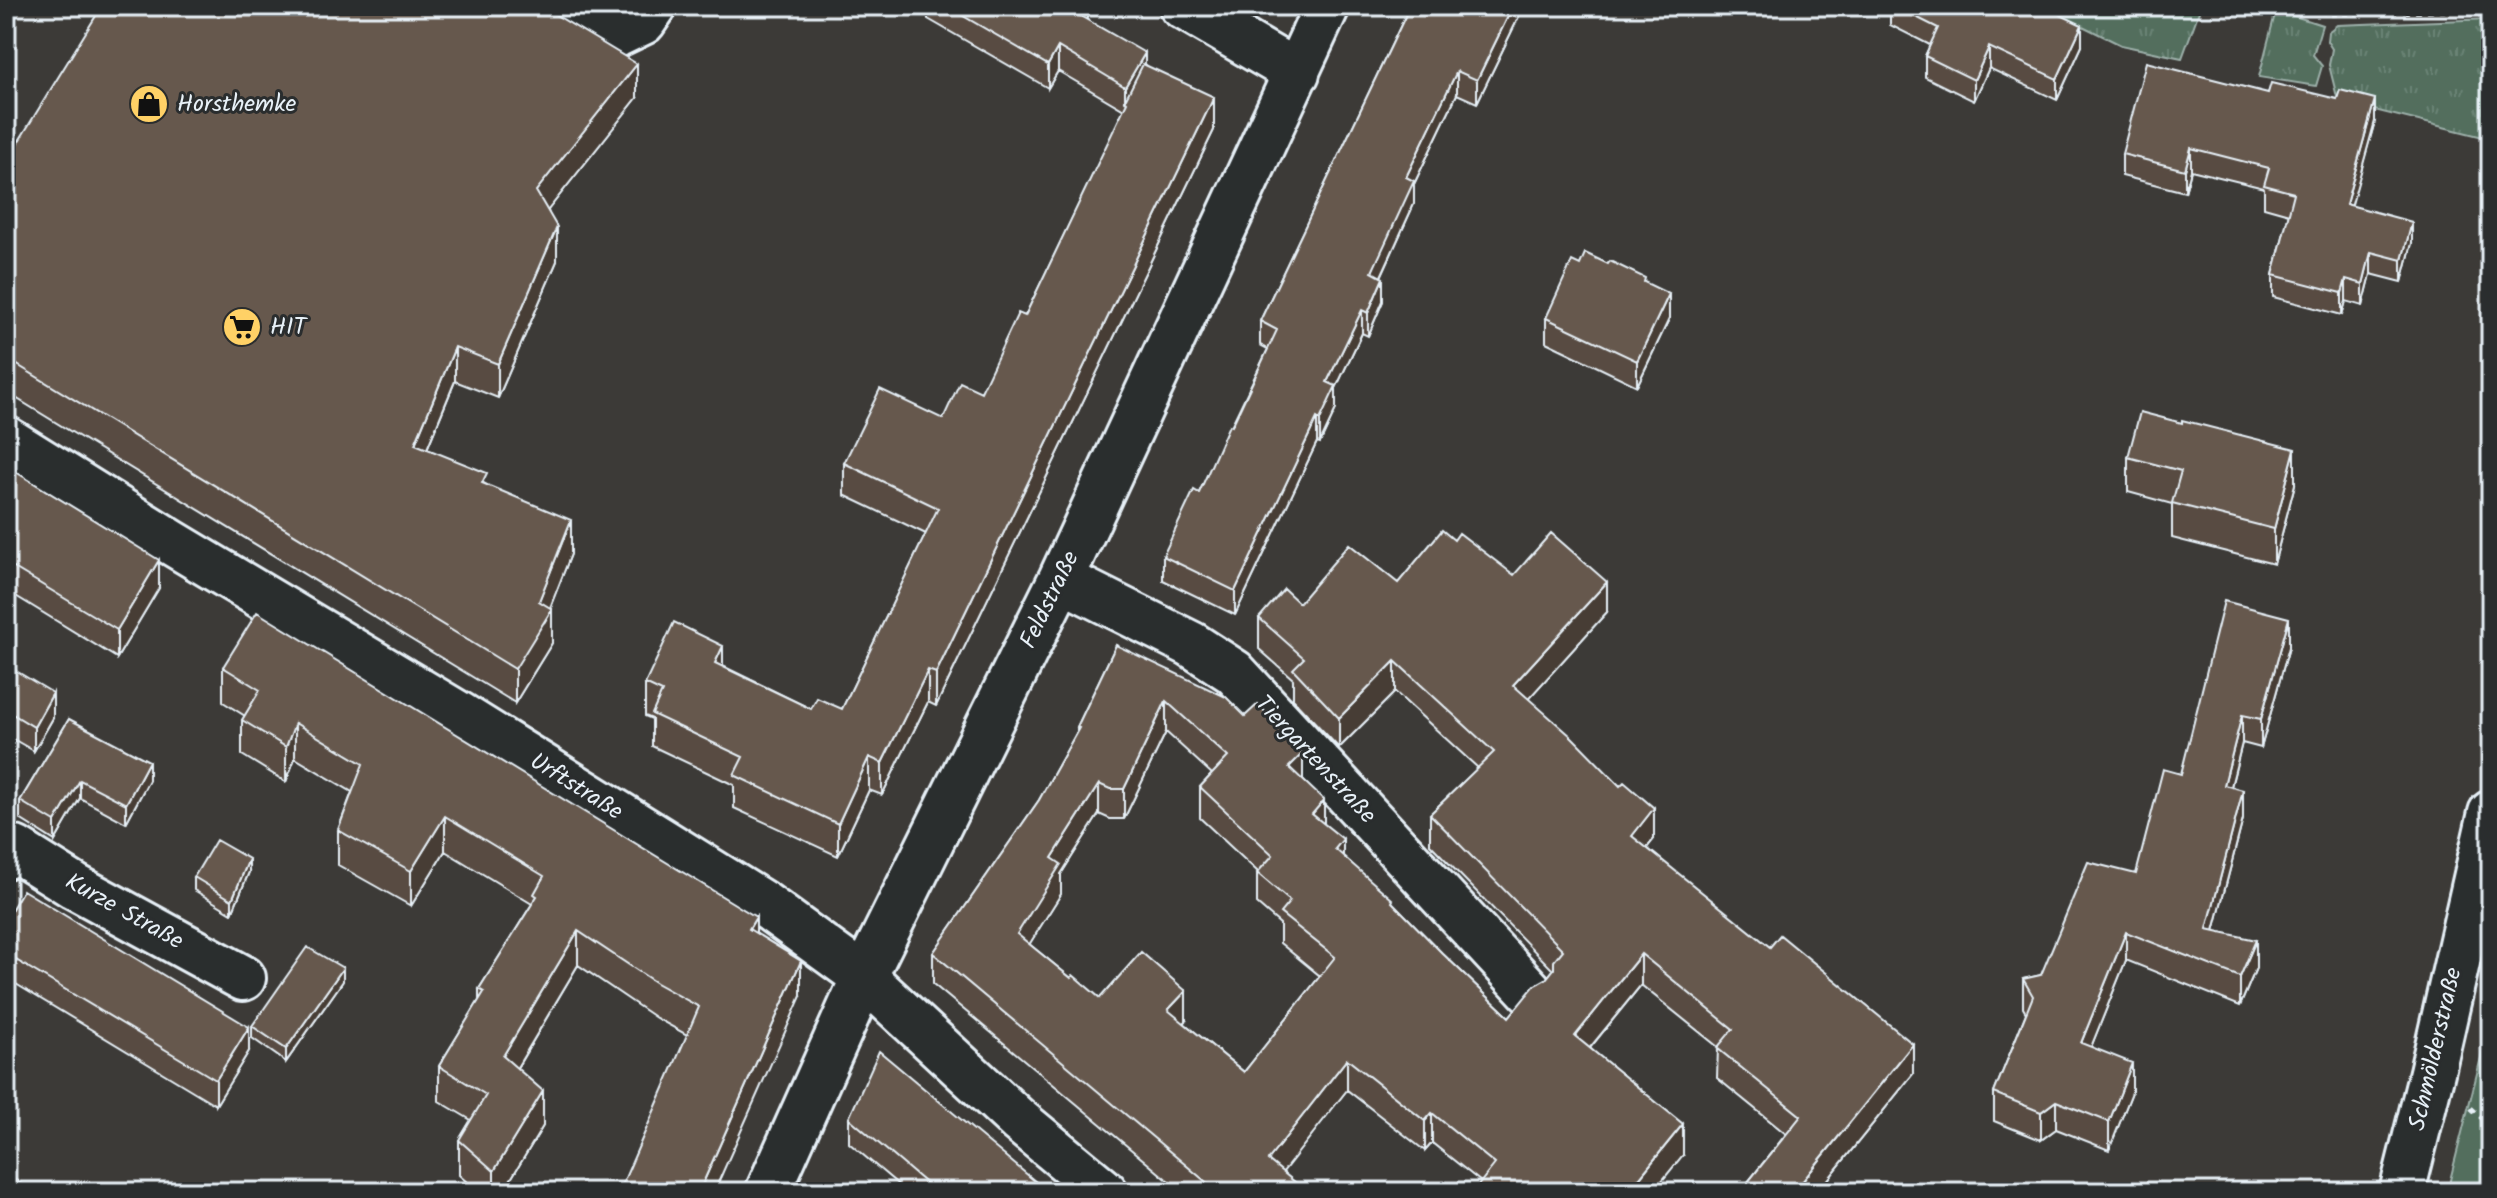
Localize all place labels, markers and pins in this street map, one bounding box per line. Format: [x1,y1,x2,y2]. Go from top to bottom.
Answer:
shop icon: Horsthemke [128,83,170,125]
place label: Horsthemke [177,85,296,124]
supermarket icon: HIT [221,306,263,348]
place label: HIT [270,308,309,347]

